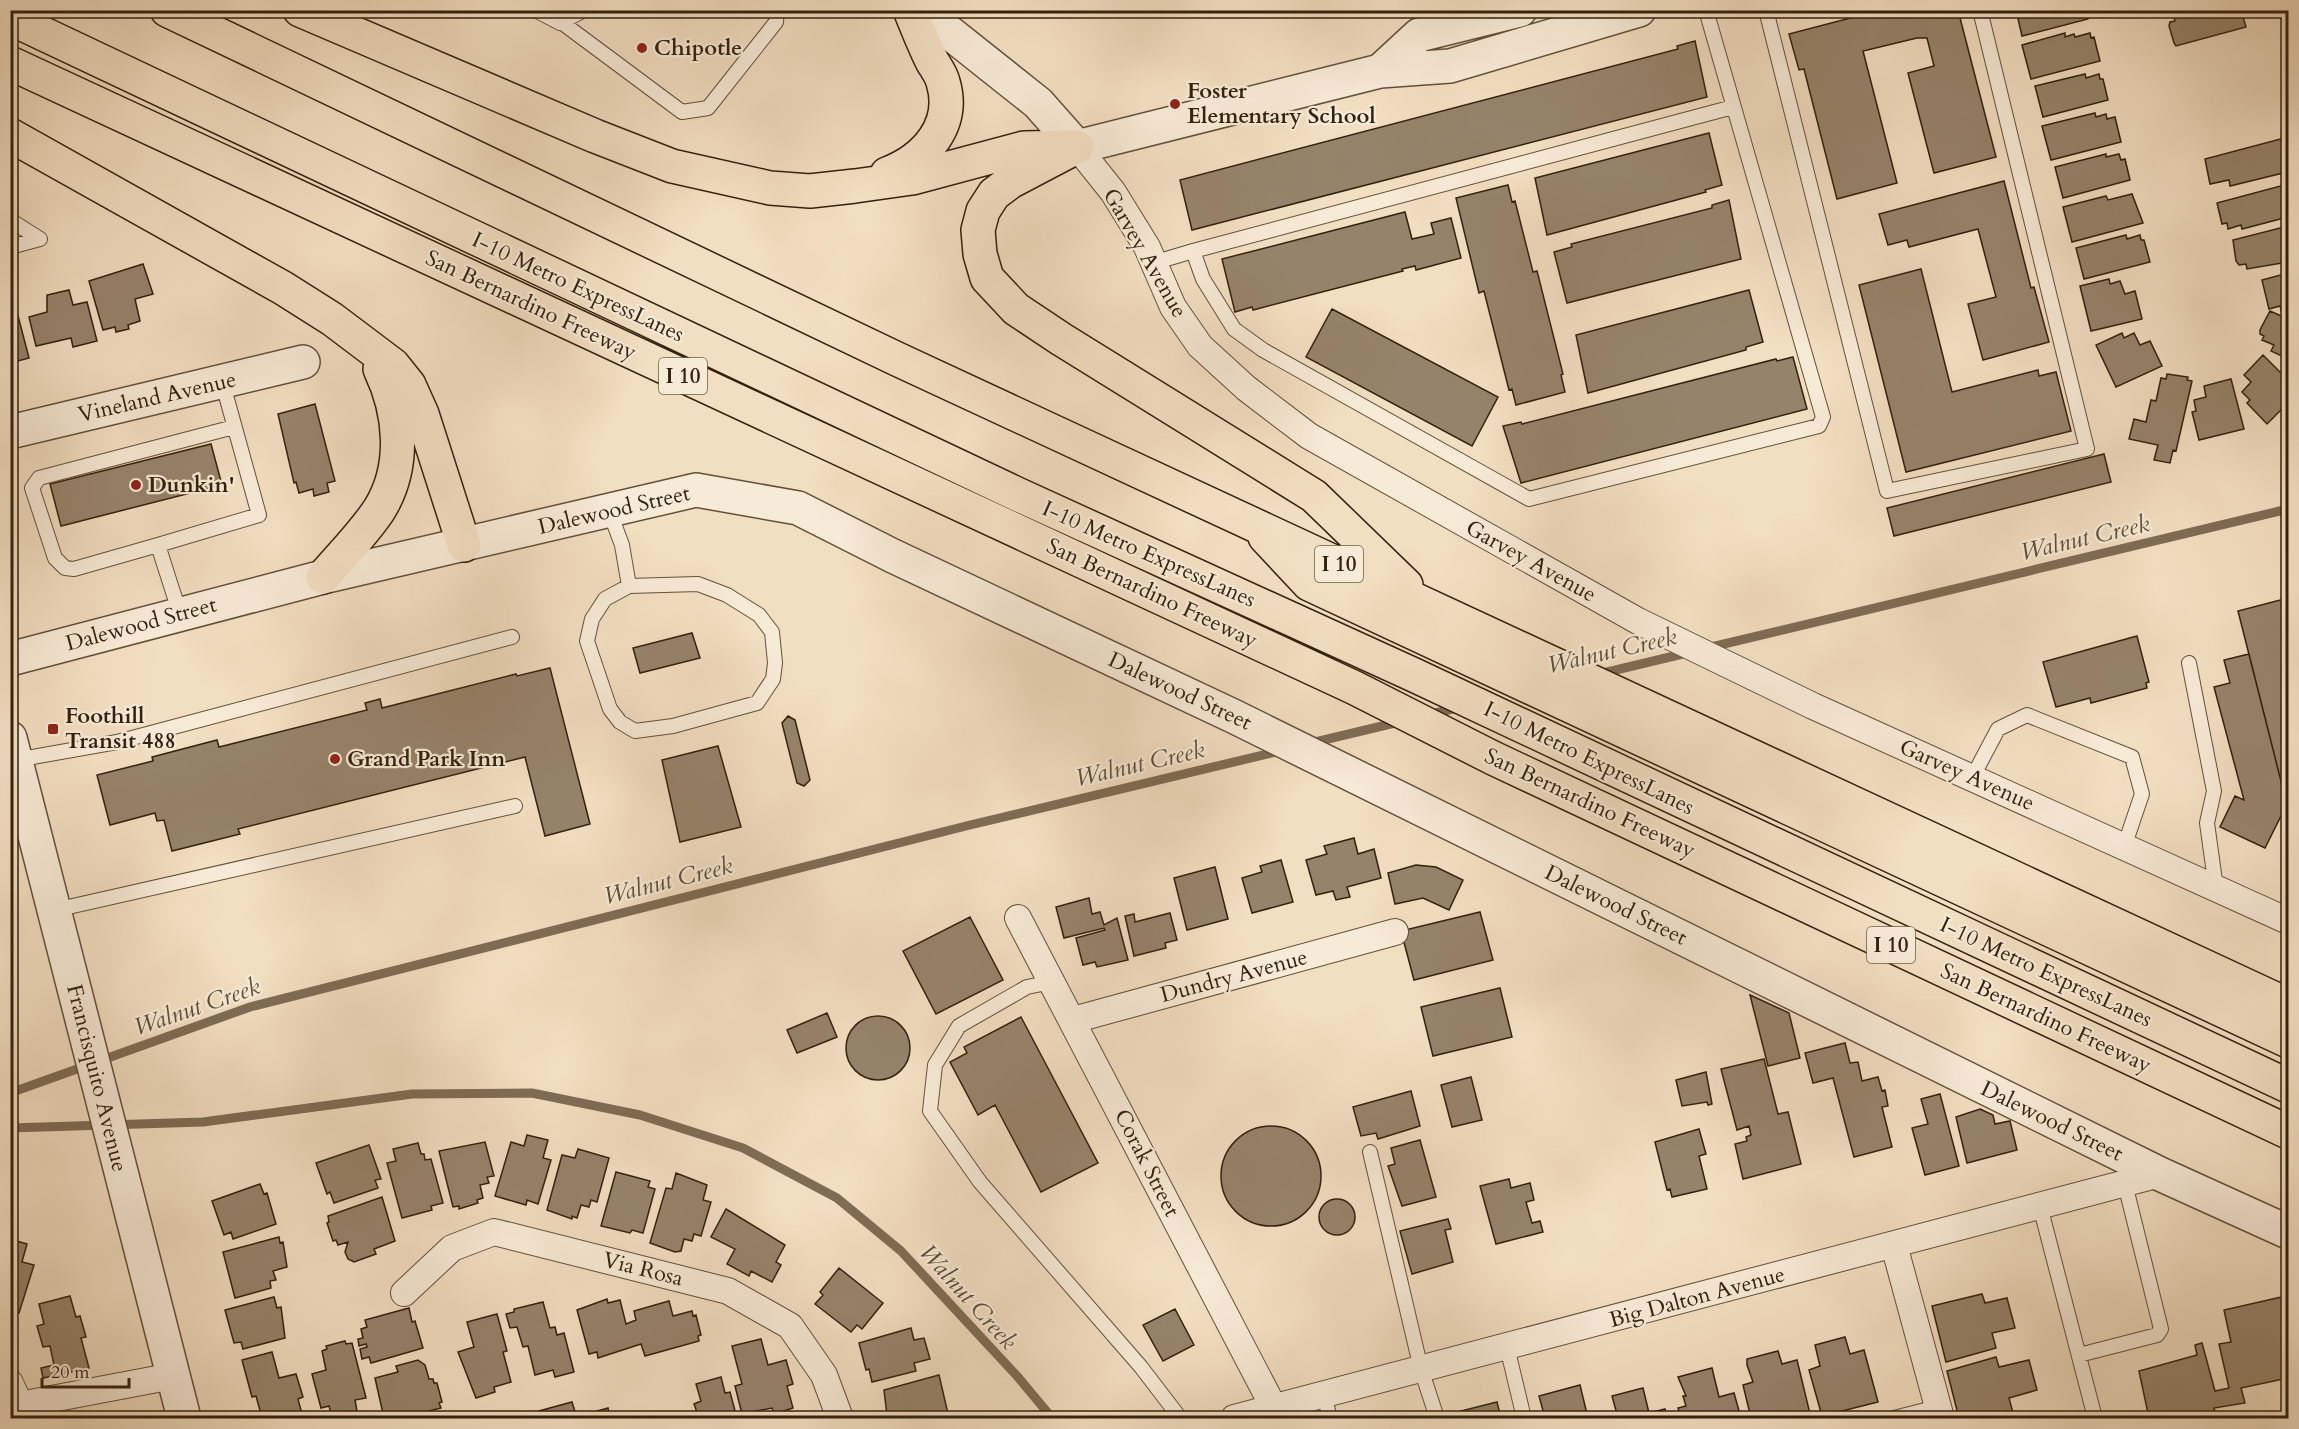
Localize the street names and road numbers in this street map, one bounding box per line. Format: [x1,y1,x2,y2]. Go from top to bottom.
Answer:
street label: Garvey Avenue [1096,183,1194,323]
street label: I-10 Metro ExpressLanes [467,225,689,349]
street label: San Bernardino Freeway [421,243,642,367]
road number: I 10 [659,358,707,394]
street label: Vineland Avenue [75,364,239,430]
street label: Dalewood Street [535,478,693,542]
street label: I-10 Metro ExpressLanes [1037,493,1261,615]
street label: Garvey Avenue [1460,513,1602,609]
street label: San Bernardino Freeway [1042,531,1263,655]
road number: I 10 [1315,546,1363,582]
street label: Dalewood Street [62,589,220,659]
street label: Dalewood Street [1103,645,1257,737]
street label: I-10 Metro ExpressLanes [1479,694,1699,822]
street label: Garvey Avenue [1895,732,2039,818]
street label: San Bernardino Freeway [1480,741,1701,865]
street label: Dalewood Street [1540,858,1692,952]
street label: I-10 Metro ExpressLanes [1935,910,2157,1034]
road number: I 10 [1867,927,1915,963]
street label: Dundry Avenue [1157,942,1311,1010]
street label: San Bernardino Freeway [1936,956,2157,1080]
street label: Francisquito Avenue [59,981,135,1175]
street label: Dalewood Street [1976,1074,2128,1168]
street label: Corak Street [1107,1104,1187,1222]
street label: Via Rosa [600,1245,687,1294]
street label: Big Dalton Avenue [1606,1259,1788,1335]

